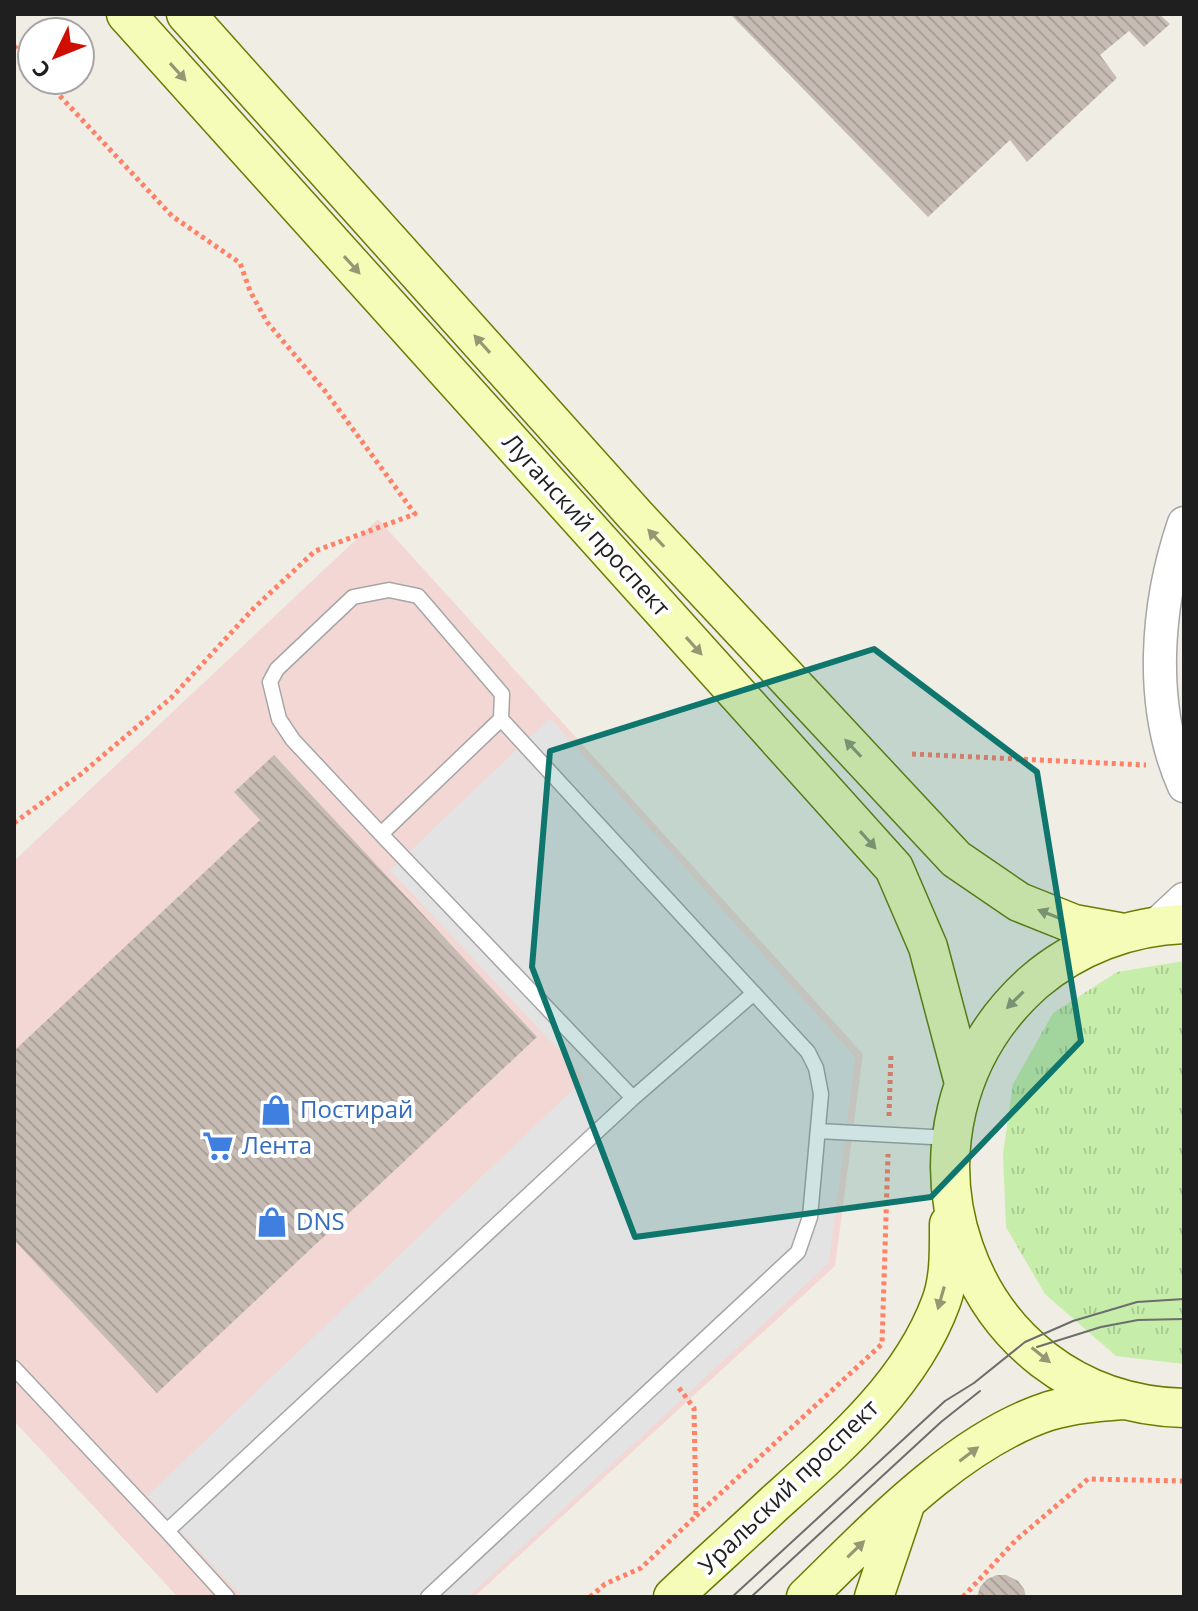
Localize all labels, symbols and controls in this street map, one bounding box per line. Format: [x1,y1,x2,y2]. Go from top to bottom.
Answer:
north arrow [16,16,96,96]
text: С [25,55,56,86]
one-way arrow [169,62,187,82]
one-way arrow [343,255,361,274]
one-way arrow [474,335,491,355]
street label: Луганский проспект [496,425,678,623]
one-way arrow [647,528,665,547]
one-way arrow [685,636,703,655]
one-way arrow [844,739,862,758]
one-way arrow [859,829,876,849]
one-way arrow [1037,907,1061,920]
one-way arrow [1007,990,1025,1009]
place label: Постирай [300,1092,413,1125]
shop icon: Постирай [259,1093,293,1127]
place label: Лента [242,1128,312,1161]
supermarket icon: Лента [201,1129,235,1163]
place label: DNS [296,1204,345,1237]
shop icon: DNS [255,1205,289,1239]
one-way arrow [934,1286,947,1310]
one-way arrow [1031,1346,1051,1363]
street label: Уральский проспект [691,1391,885,1581]
one-way arrow [958,1446,979,1462]
one-way arrow [846,1540,865,1558]

